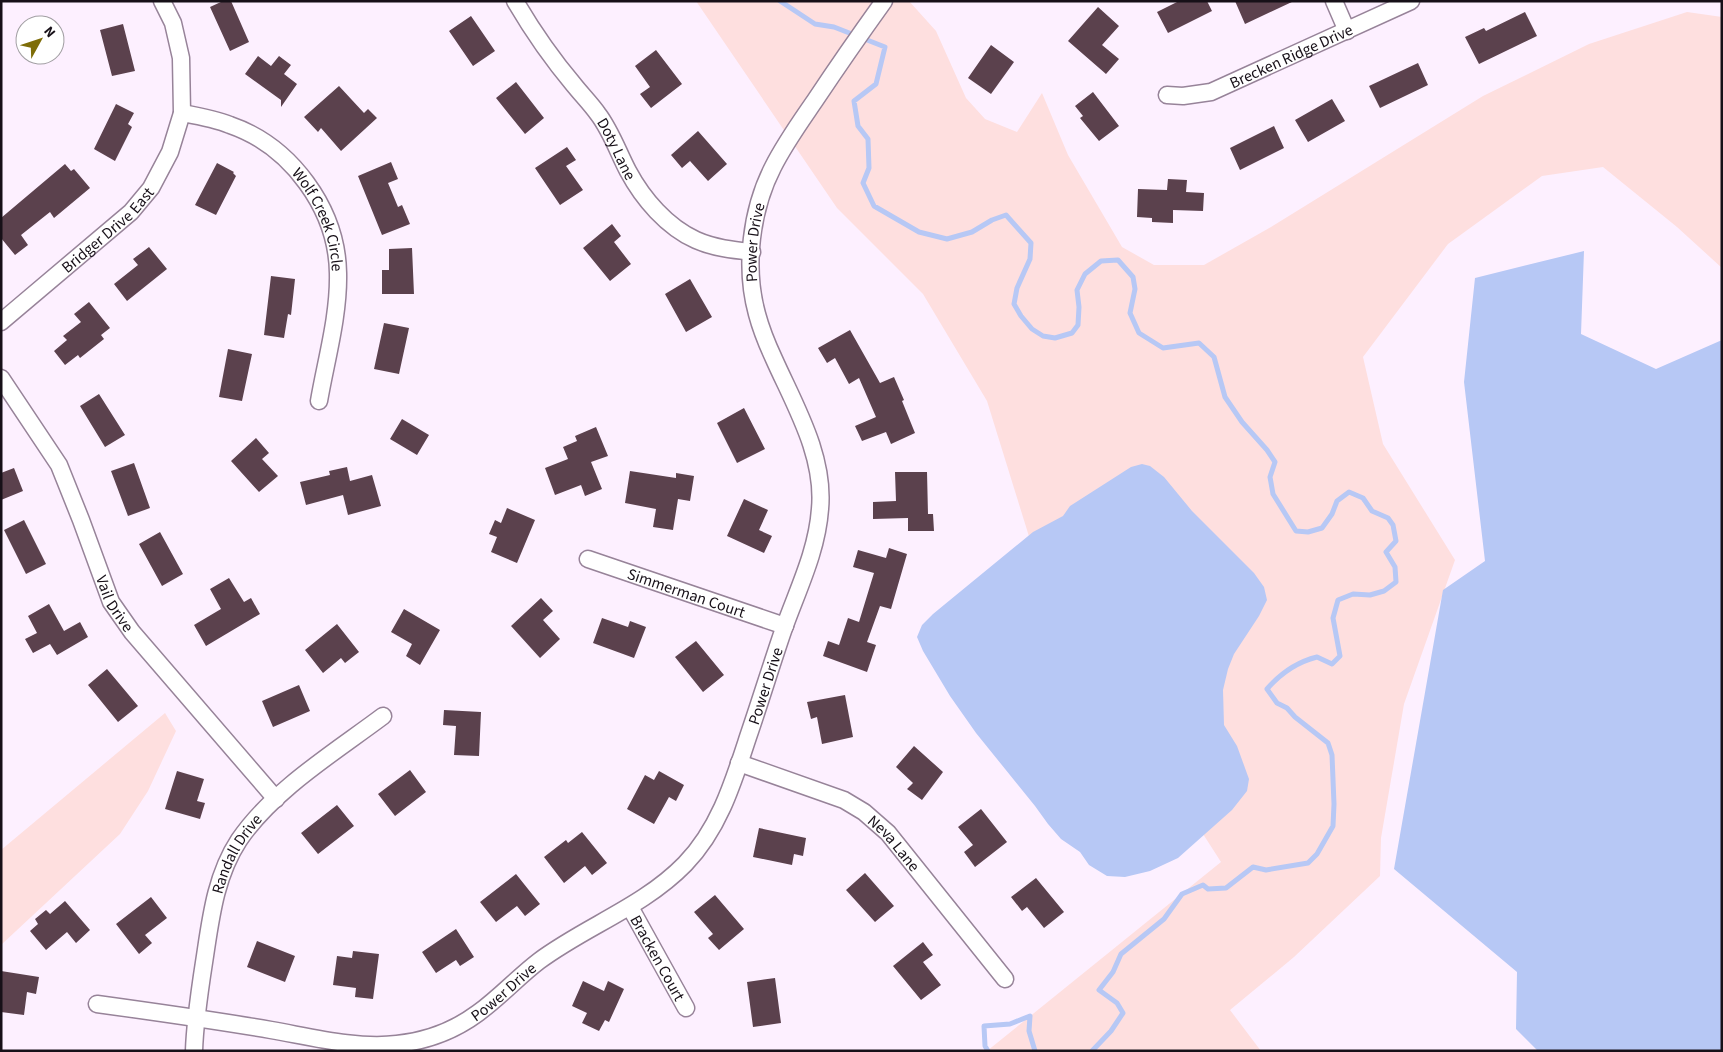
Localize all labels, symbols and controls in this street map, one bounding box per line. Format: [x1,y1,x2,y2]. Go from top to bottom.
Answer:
north arrow [15,15,65,65]
street label: Brecken Ridge Drive [1226,19,1356,94]
text: N [39,22,60,42]
street label: Doty Lane [591,114,641,184]
street label: Wolf Creek Circle [287,163,348,272]
street label: Bridger Drive East [57,182,160,278]
street label: Power Drive [740,200,771,283]
street label: Simmerman Court [624,563,749,624]
street label: Vail Drive [90,572,139,637]
street label: Power Drive [743,644,789,728]
street label: Randall Drive [207,809,267,896]
street label: Neva Lane [863,810,925,877]
street label: Bracken Court [625,911,690,1006]
street label: Power Drive [467,958,541,1027]

